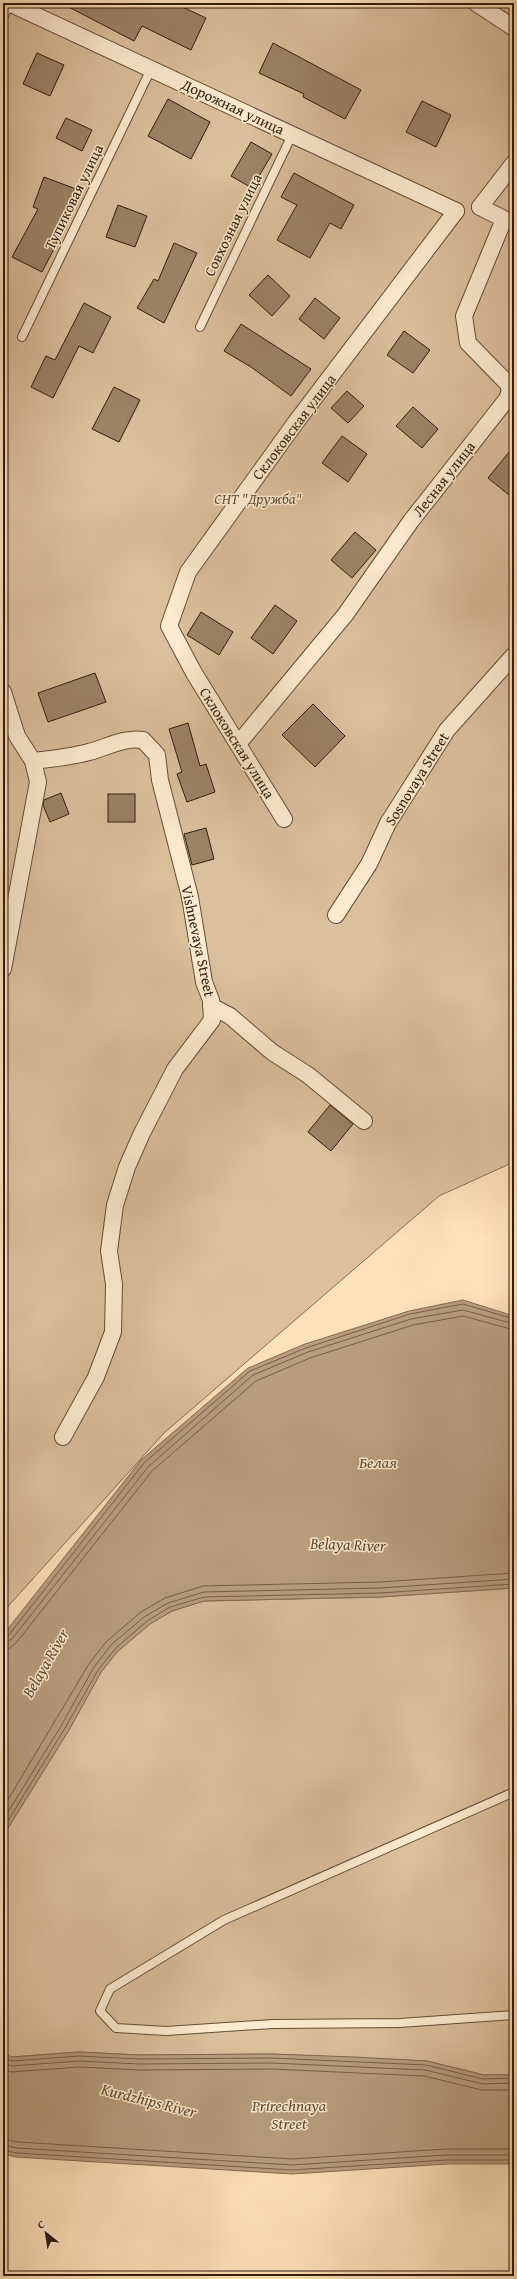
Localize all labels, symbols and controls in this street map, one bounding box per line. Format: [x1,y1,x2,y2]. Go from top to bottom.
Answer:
street label: Дорожная улица [177,73,289,140]
street label: Тупиковая улица [39,140,109,253]
street label: Совхозная улица [199,169,267,280]
street label: Склоковская улица [247,369,341,484]
street label: Лесная улица [407,436,480,521]
park label: СНТ "Дружба" [214,488,302,509]
street label: Склоковская улица [195,683,281,803]
street label: Sosnovaya Street [379,727,454,829]
street label: Vishnevaya Street [176,883,221,999]
water label: Белая [359,1450,397,1474]
water label: Belaya River [309,1531,387,1557]
water label: Belaya River [15,1623,75,1703]
water label: Kurdzhips River [98,2076,200,2124]
water label: Prirechnaya Street [251,2093,327,2135]
north arrow [26,2213,66,2253]
text: С [34,2216,48,2233]

